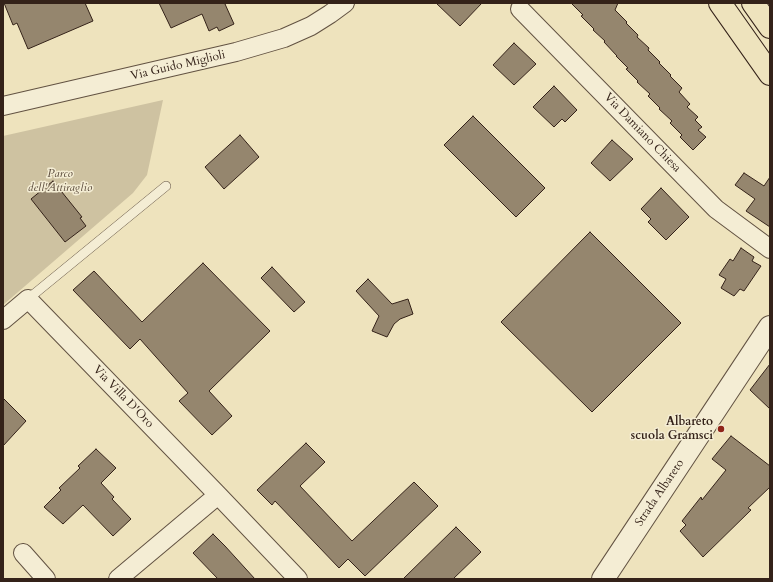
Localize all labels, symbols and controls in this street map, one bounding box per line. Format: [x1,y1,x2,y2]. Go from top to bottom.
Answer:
street label: Via Guido Miglioli [129,48,227,84]
street label: Via Damiano Chiesa [601,90,683,176]
park label: Parco dell'Attiraglio [28,167,92,195]
street label: Via Villa D'Oro [90,363,156,431]
place label: Albareto scuola Gramsci [631,415,713,443]
marker: Albareto scuola Gramsci [716,424,726,434]
street label: Strada Albareto [632,457,688,529]

